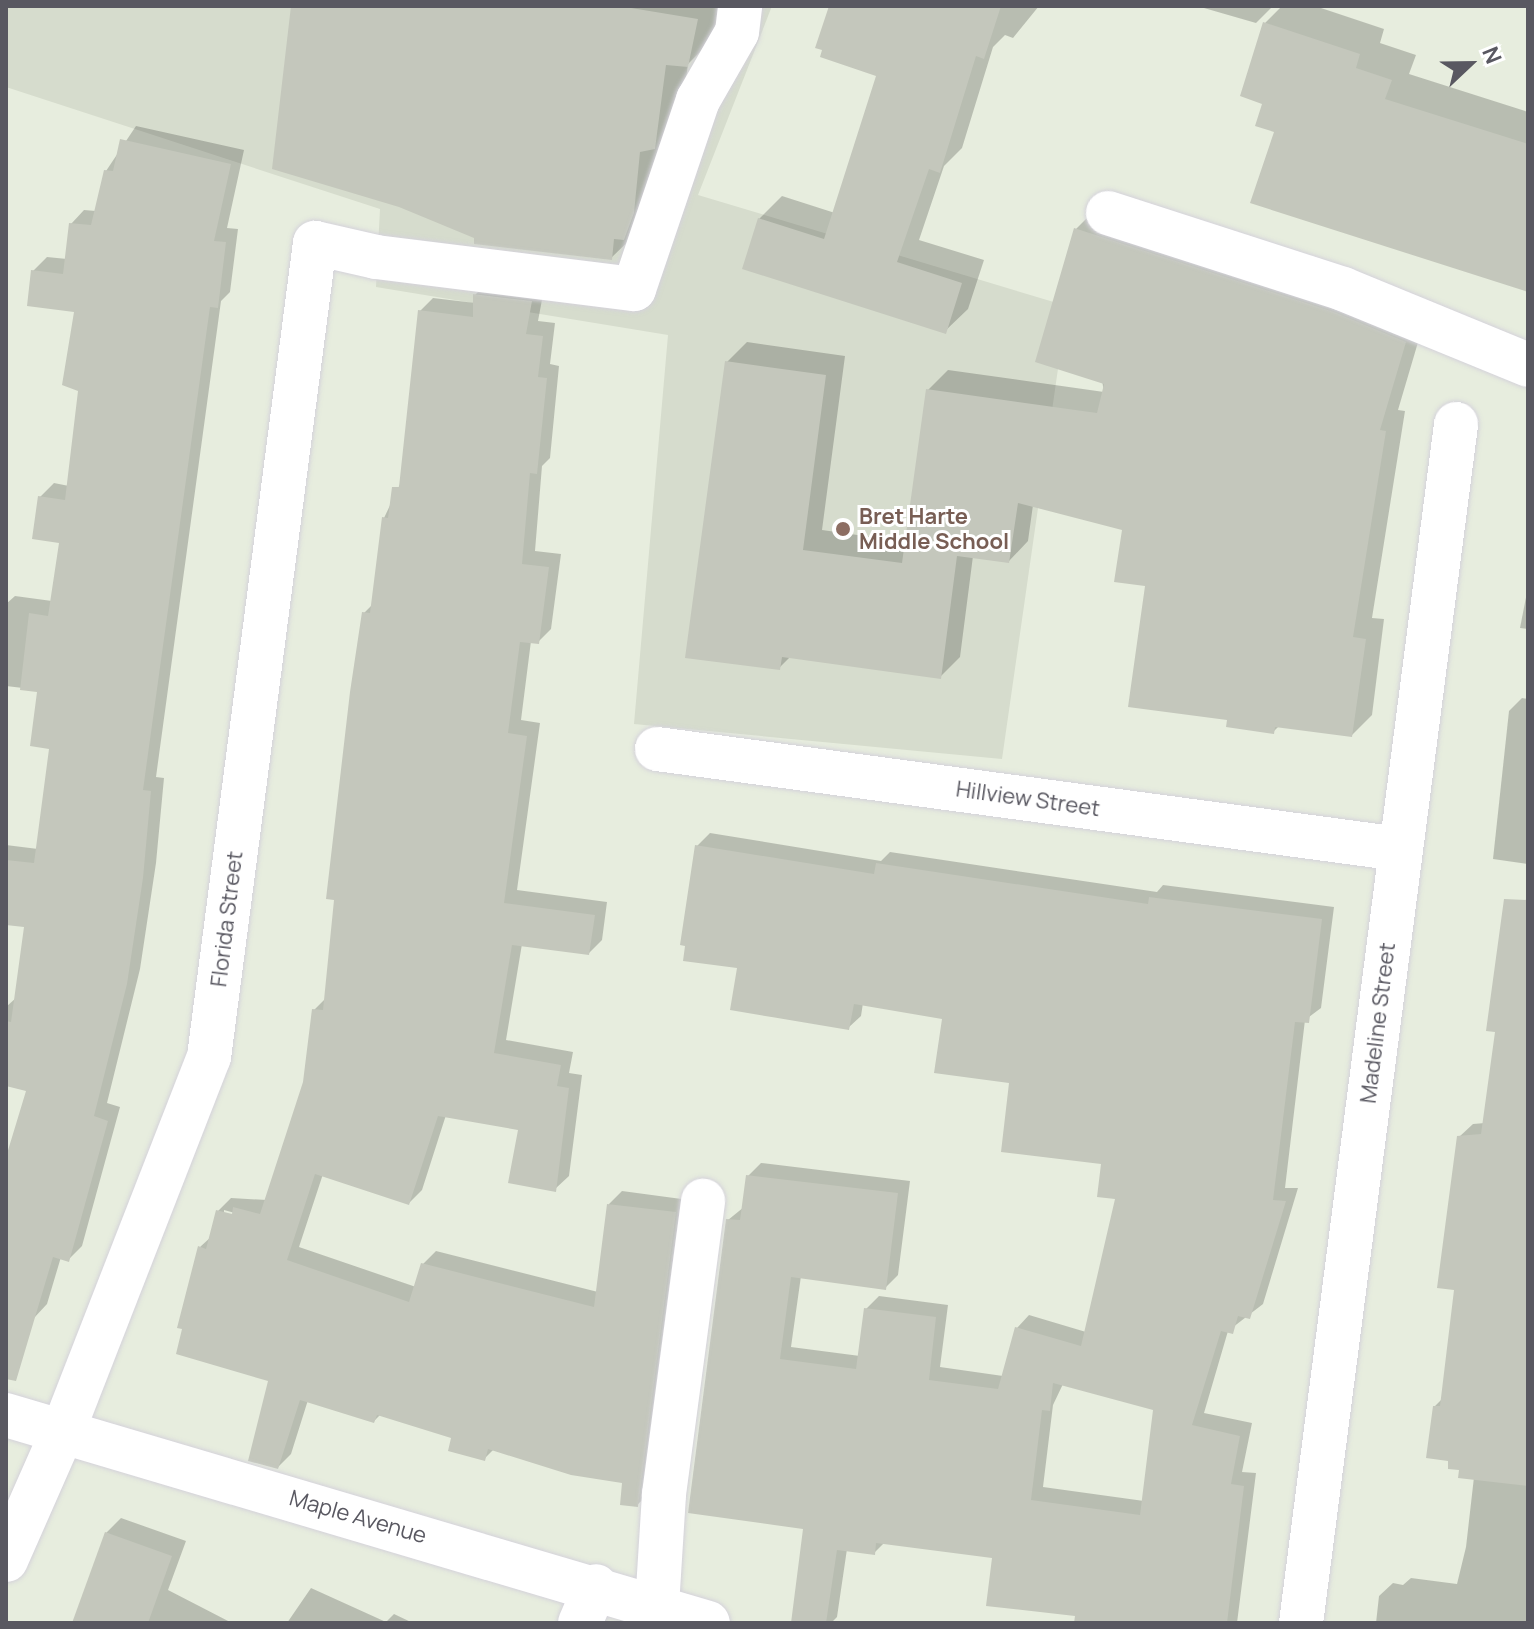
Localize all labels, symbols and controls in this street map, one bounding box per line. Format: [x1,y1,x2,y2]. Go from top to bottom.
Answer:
north arrow [1430,24,1510,104]
text: N [1475,42,1509,68]
place label: Bret Harte Middle School [859,503,1009,554]
marker: Bret Harte Middle School [834,520,852,538]
street label: Hillview Street [954,776,1102,822]
street label: Florida Street [206,850,248,988]
street label: Madeline Street [1355,941,1401,1105]
street label: Maple Avenue [286,1485,430,1549]

